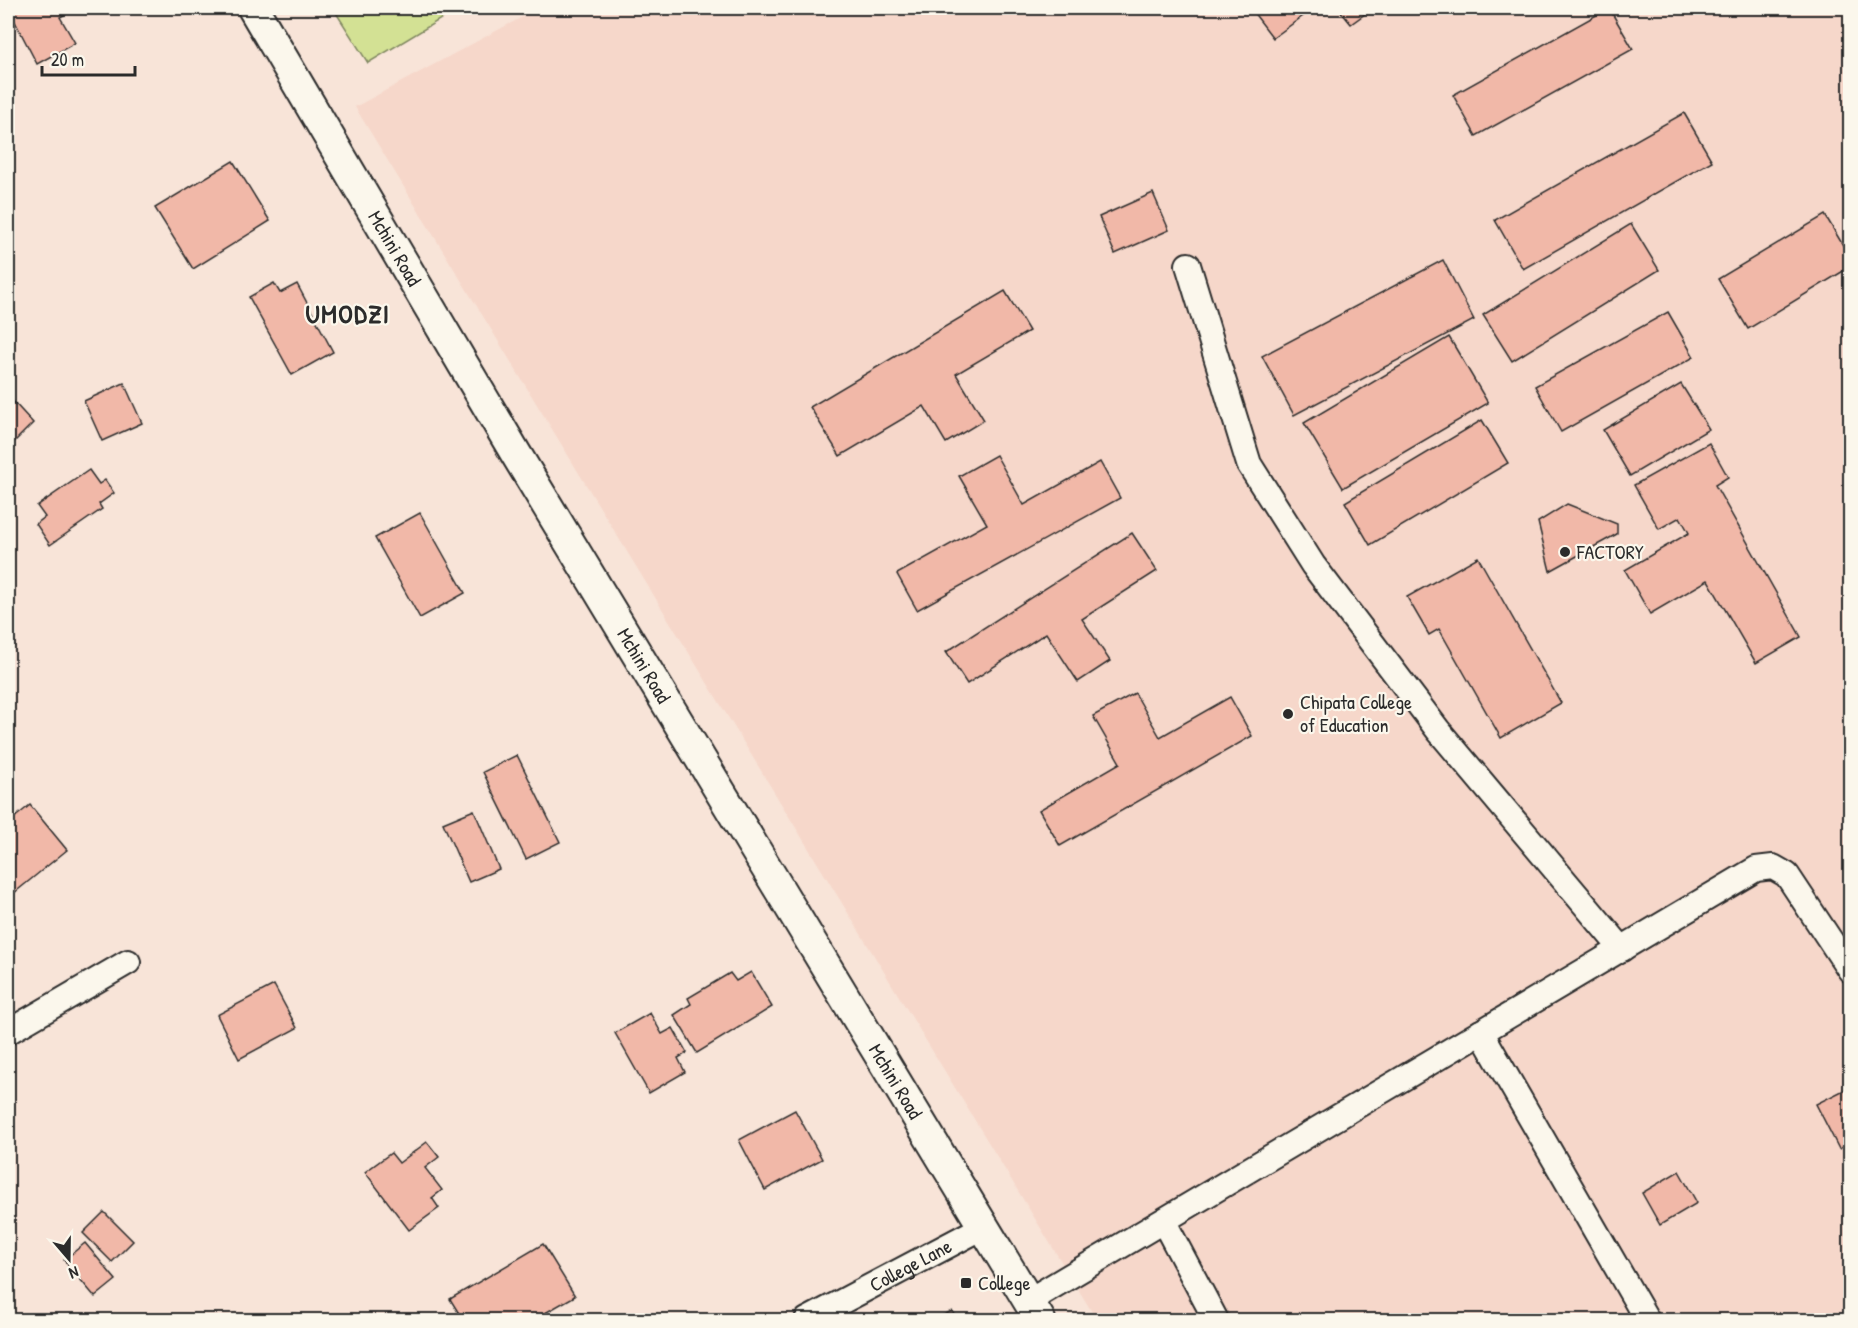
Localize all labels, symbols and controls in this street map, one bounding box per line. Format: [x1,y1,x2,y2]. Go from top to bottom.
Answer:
scale bar [42,39,135,77]
text: 20 m [51,47,84,72]
street label: Mchini Road [362,205,428,291]
district label: UMODZI [306,296,390,331]
place label: FACTORY [1576,538,1644,565]
marker: FACTORY [1558,545,1572,559]
street label: Mchini Road [611,623,678,708]
place label: Chipata College of Education [1300,688,1412,738]
marker: Chipata College of Education [1281,707,1295,721]
street label: Mchini Road [863,1038,929,1124]
north arrow [39,1229,99,1289]
street label: College Lane [864,1232,956,1298]
text: N [66,1261,82,1285]
place label: College [978,1269,1031,1296]
marker: College [959,1276,973,1290]

